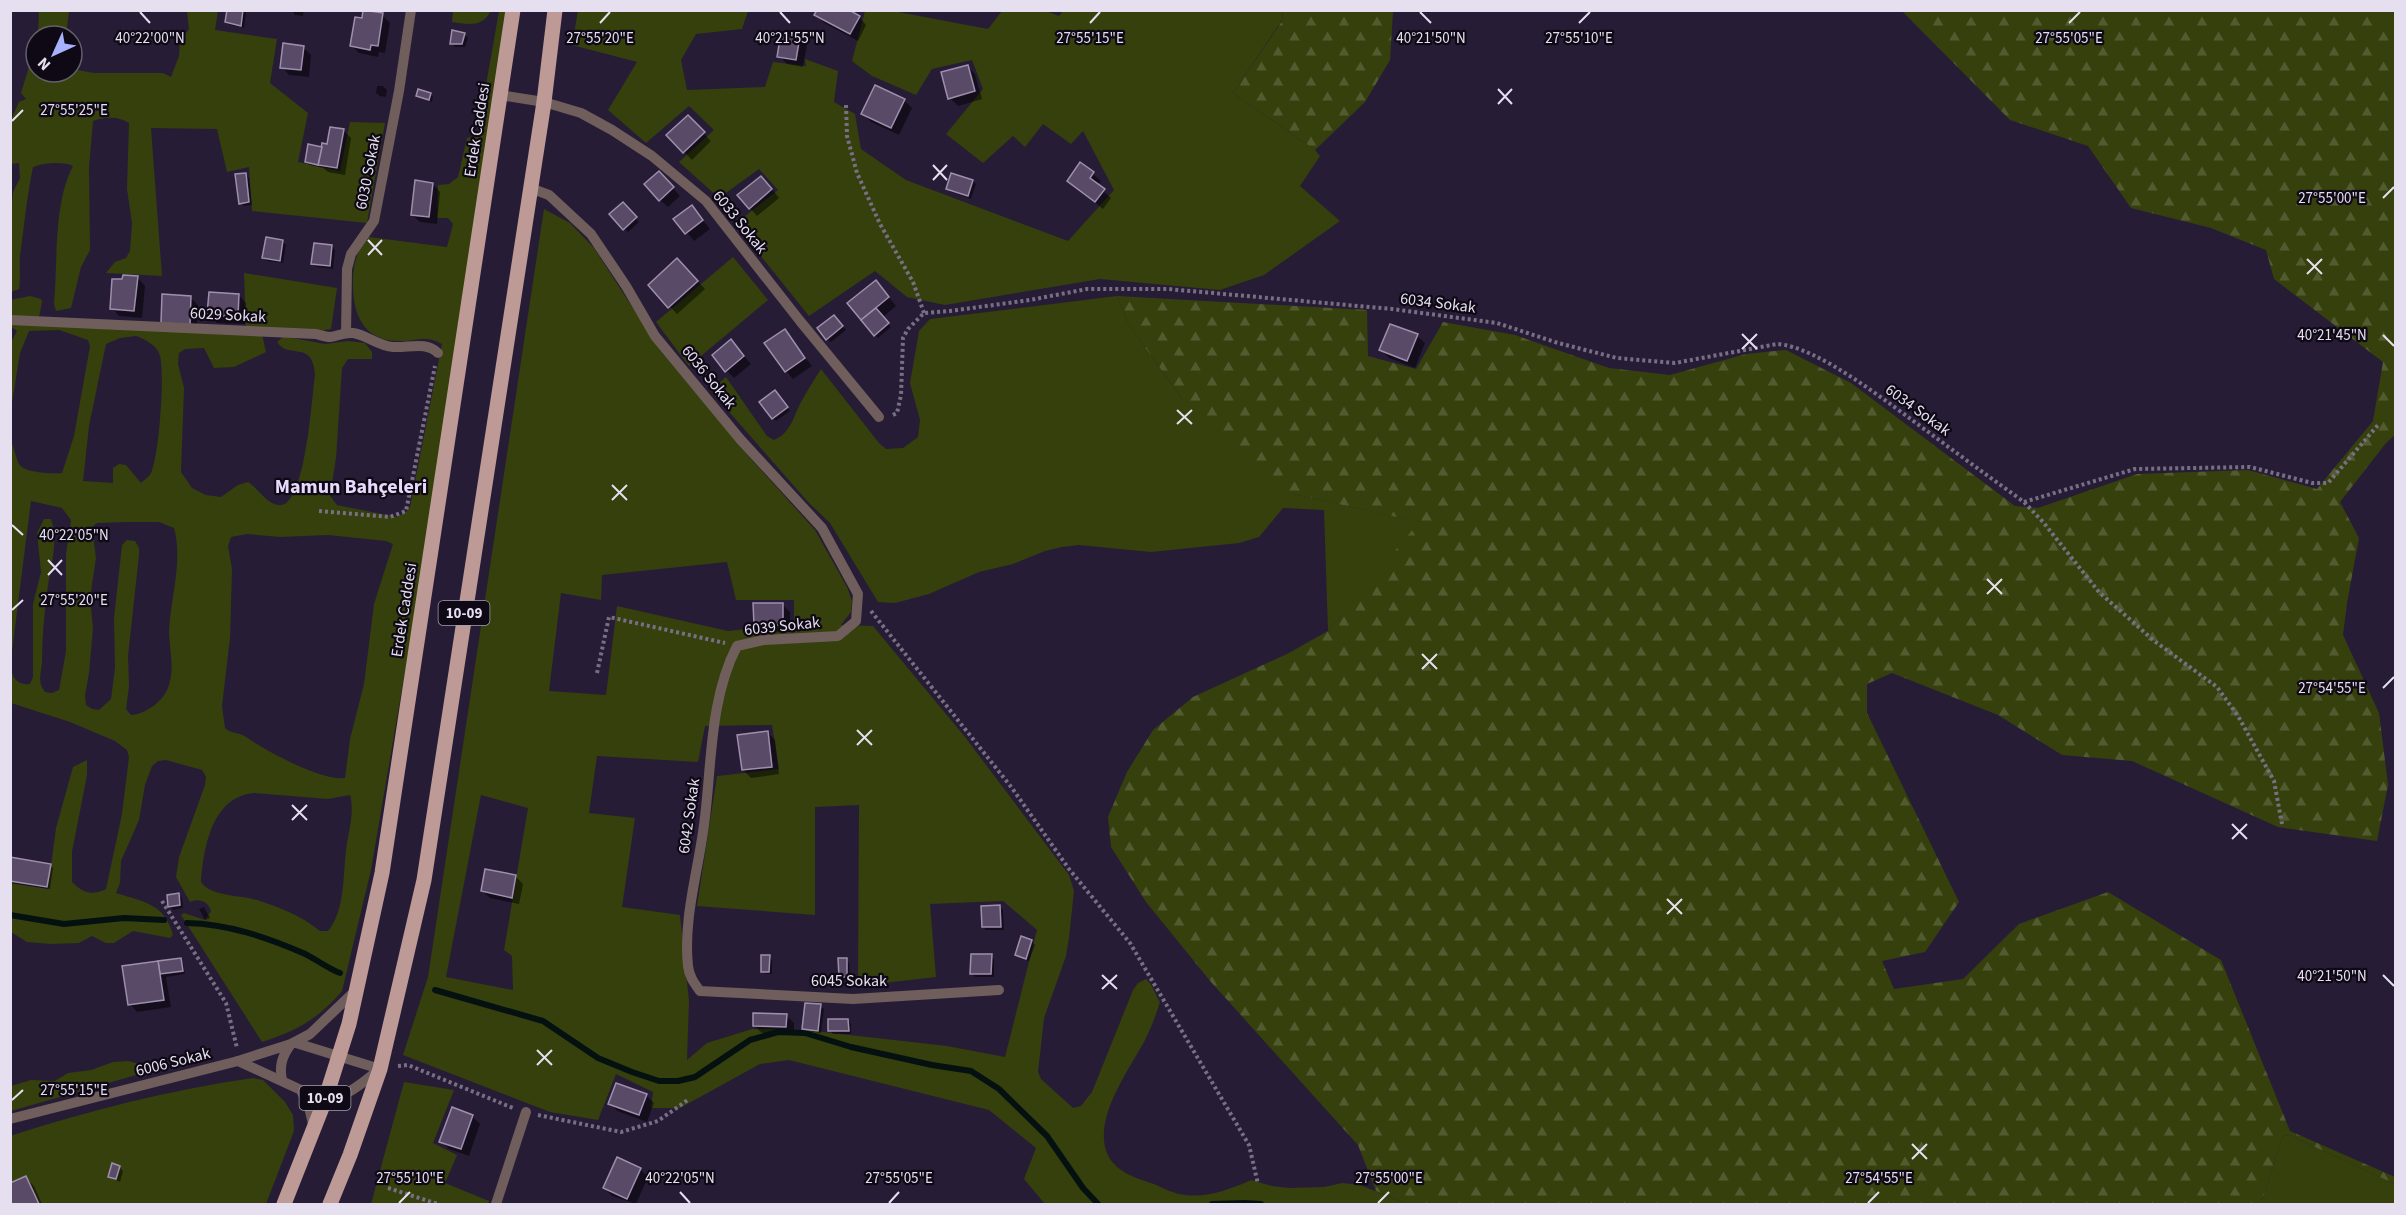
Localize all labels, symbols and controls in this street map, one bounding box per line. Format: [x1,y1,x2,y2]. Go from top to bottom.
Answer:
north arrow [24,24,84,84]
text: 40°22'00"N [115,28,185,49]
text: 27°55'20"E [566,28,634,49]
text: 40°21'55"N [755,28,825,49]
text: 27°55'15"E [1056,28,1124,49]
text: 40°21'50"N [1396,28,1466,49]
text: 27°55'10"E [1545,28,1613,49]
text: 27°55'05"E [2035,28,2103,49]
text: N [33,52,56,75]
street label: Erdek Caddesi [459,81,495,179]
text: 27°55'25"E [40,100,108,121]
street label: 6030 Sokak [350,133,386,211]
street label: 6033 Sokak [708,186,773,259]
text: 27°55'00"E [2298,188,2366,209]
street label: 6034 Sokak [1399,287,1477,319]
street label: 6029 Sokak [189,302,267,328]
text: 40°21'45"N [2297,325,2367,346]
street label: 6036 Sokak [677,341,742,414]
street label: 6034 Sokak [1881,379,1955,441]
district label: Mamun Bahçeleri [275,473,427,501]
text: 40°22'05"N [39,525,109,546]
street label: Erdek Caddesi [386,561,422,659]
text: 27°55'20"E [40,590,108,611]
road number: 10-09 [438,601,490,625]
street label: 6039 Sokak [743,611,821,641]
text: 27°54'55"E [2298,678,2366,699]
street label: 6042 Sokak [673,777,705,855]
text: 40°21'50"N [2297,966,2367,987]
street label: 6045 Sokak [811,970,887,992]
street label: 6006 Sokak [133,1042,213,1082]
text: 27°55'15"E [40,1080,108,1101]
road number: 10-09 [300,1086,350,1110]
text: 27°55'10"E [376,1168,444,1189]
text: 40°22'05"N [645,1168,715,1189]
text: 27°55'05"E [865,1168,933,1189]
text: 27°55'00"E [1355,1168,1423,1189]
text: 27°54'55"E [1845,1168,1913,1189]

